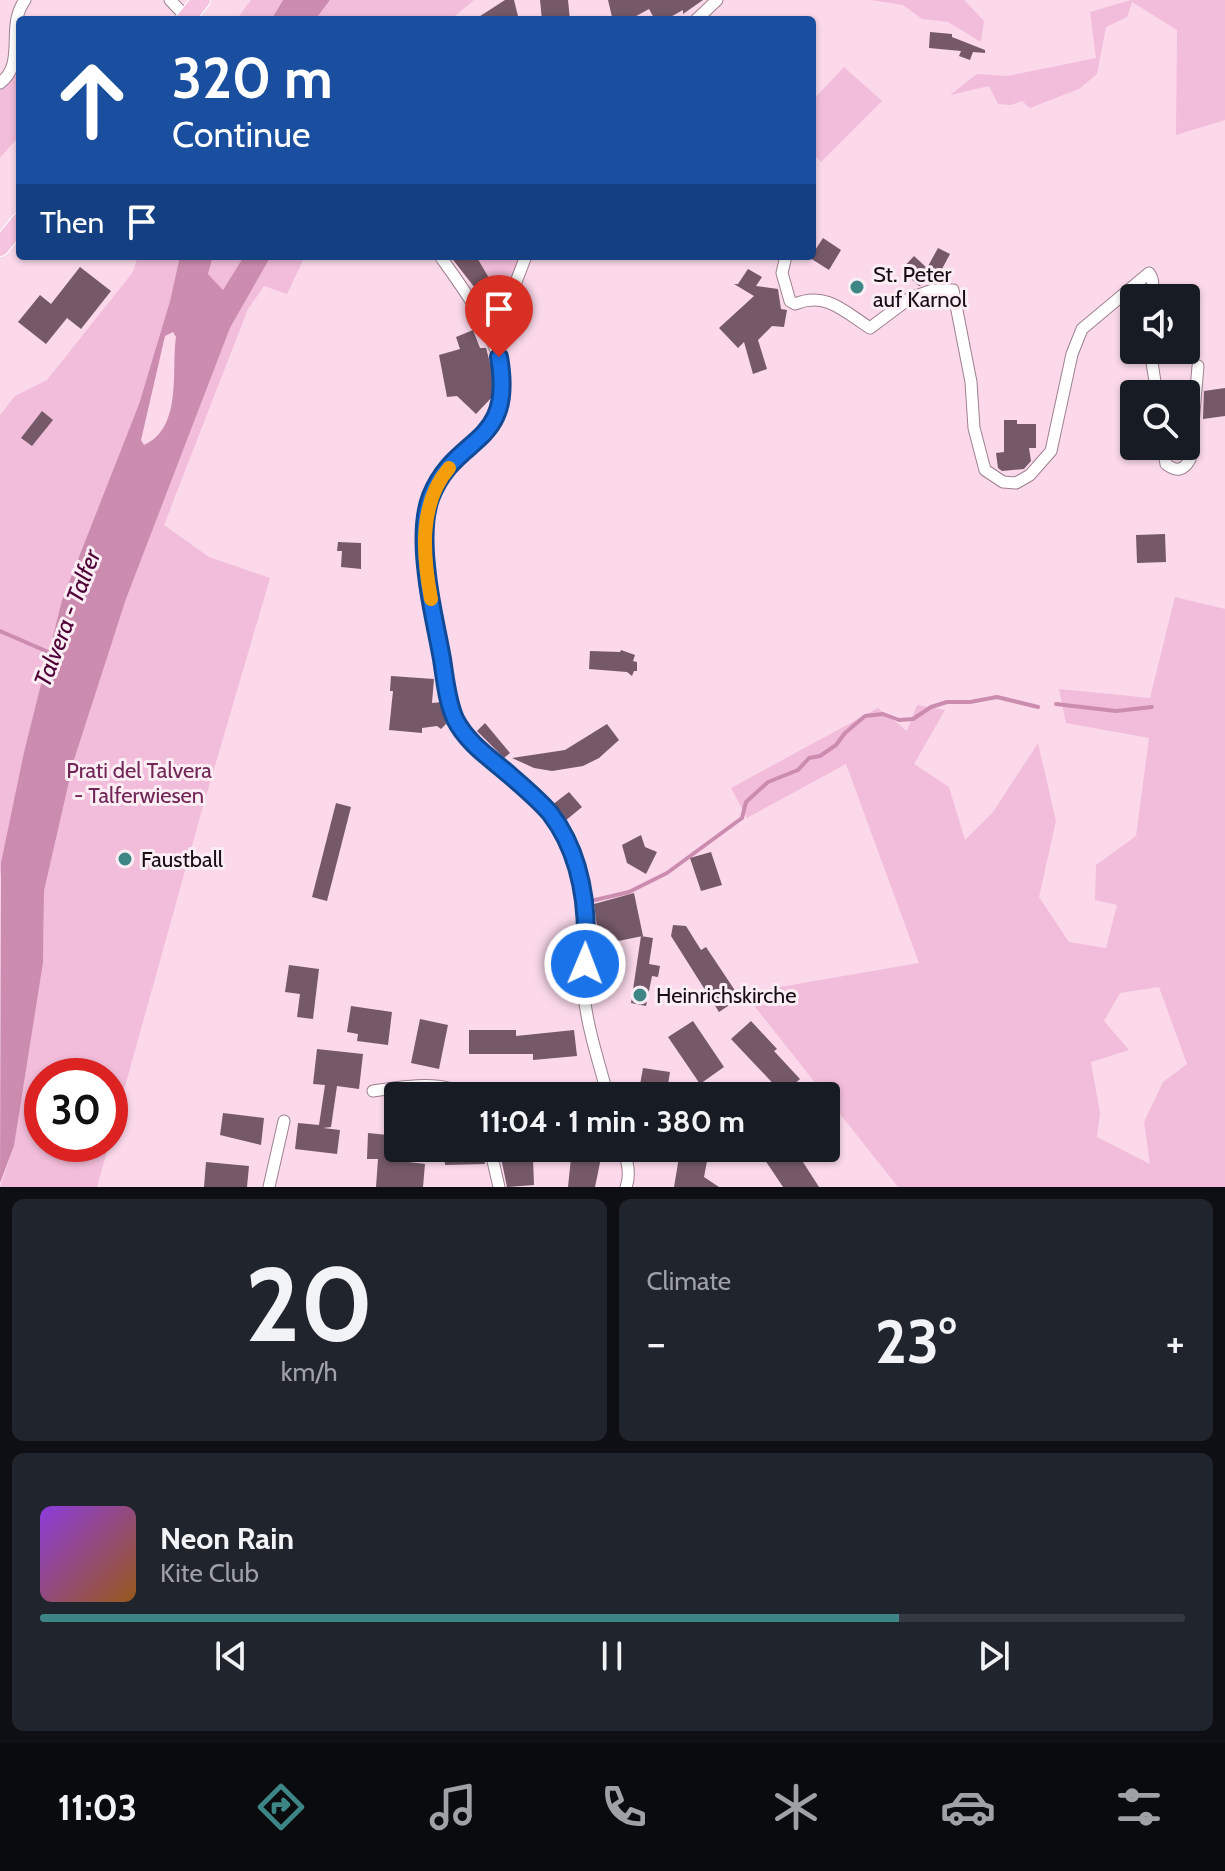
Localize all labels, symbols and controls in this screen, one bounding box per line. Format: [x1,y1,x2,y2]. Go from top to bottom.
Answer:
text: 320 m [172,44,333,112]
icon: ahead [40,48,144,152]
text: Continue [172,112,311,156]
icon: arrive [120,200,164,244]
text: Then [40,204,104,241]
place label: St. Peter auf Karnol [873,261,968,313]
pin [465,275,533,357]
marker: St. Peter auf Karnol [848,278,866,296]
map controls [1120,284,1200,460]
button: sound [1120,284,1200,364]
icon: arrive [477,287,521,331]
button: search [1120,380,1200,460]
water label: Talvera - Talfer [28,544,107,691]
park label: Prati del Talvera - Talferwiesen [66,757,212,809]
place label: Faustball [141,846,224,873]
marker: Faustball [116,850,134,868]
position arrow [543,922,627,1006]
place label: Heinrichskirche [656,982,796,1009]
marker: Heinrichskirche [631,986,649,1004]
speed limit sign: 30 [24,1058,128,1162]
text: 11:04 · 1 min · 380 m [479,1103,745,1140]
text: 20 [245,1241,373,1367]
text: Climate [647,1265,731,1297]
text: 23° [875,1305,956,1378]
text: − [647,1316,666,1369]
text: + [1166,1316,1185,1369]
text: km/h [281,1356,338,1388]
text: Neon Rain [160,1520,294,1557]
text: Kite Club [160,1557,259,1589]
icon: previous [209,1634,253,1678]
icon: pause [590,1634,634,1678]
icon: next [972,1634,1016,1678]
icon: directions [253,1779,309,1835]
icon: music [425,1779,481,1835]
icon: phone [596,1779,652,1835]
icon: climate [768,1779,824,1835]
icon: car [940,1779,996,1835]
icon: filters [1111,1779,1167,1835]
text: 11:03 [58,1785,137,1829]

